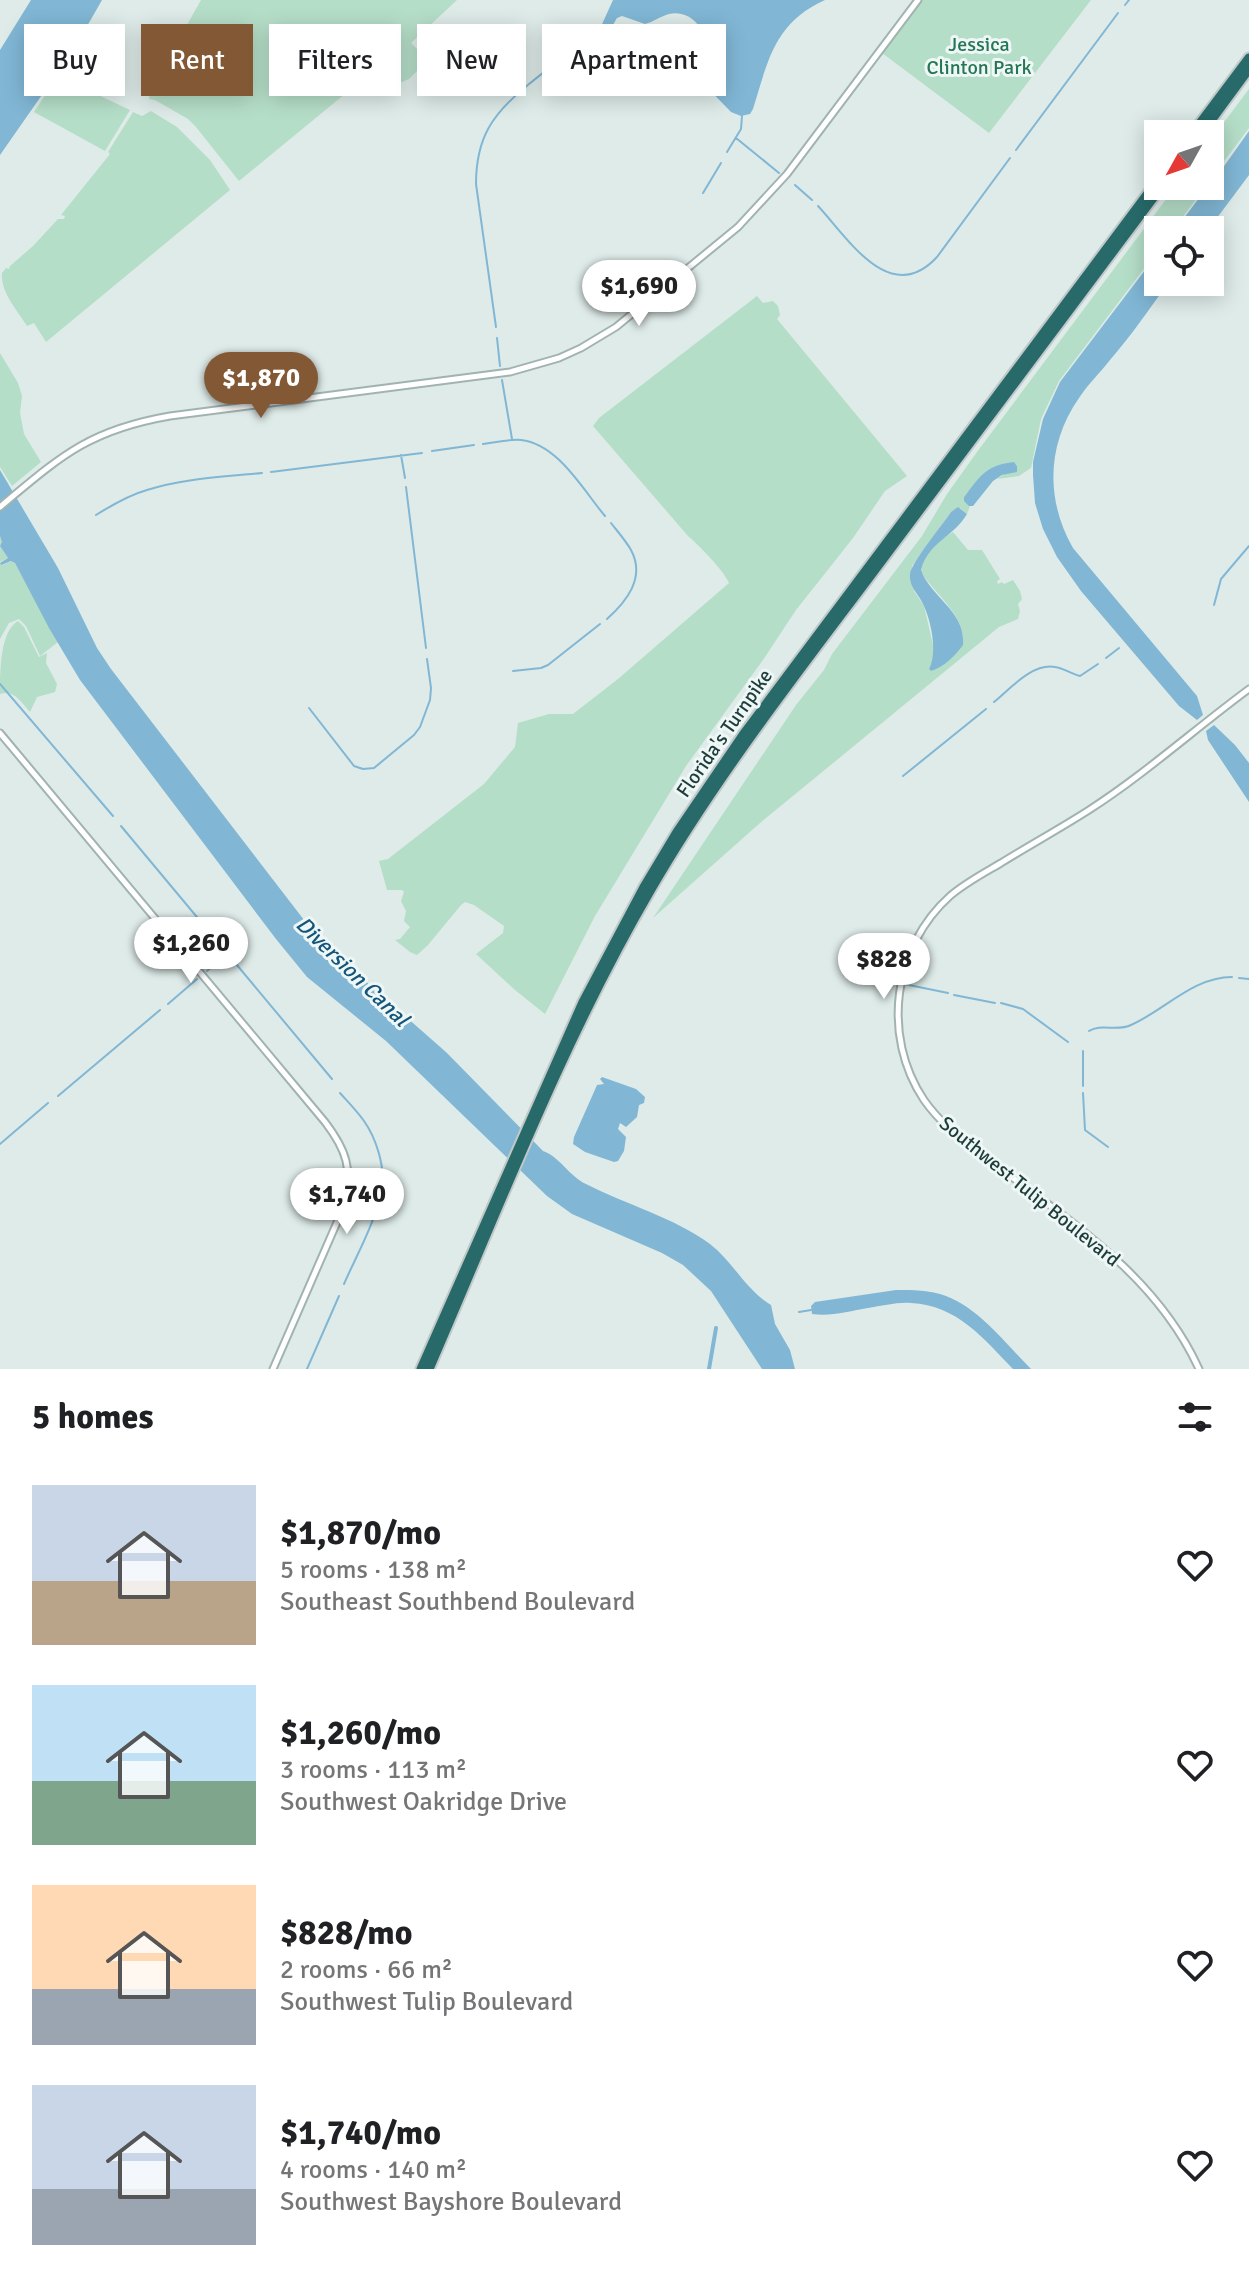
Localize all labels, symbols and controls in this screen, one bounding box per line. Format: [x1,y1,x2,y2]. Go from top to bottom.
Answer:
chip: Buy [24,24,125,96]
chip: Rent [141,24,253,96]
chip: Filters [269,24,401,96]
chip: New [417,24,526,96]
chip: Apartment [542,24,726,96]
park label: Jessica Clinton Park [926,32,1032,80]
north arrow [1144,120,1224,200]
map controls [1144,120,1224,296]
button: locate [1144,216,1224,296]
pin: $1,690 [574,260,704,328]
text: $1,690 [600,270,678,302]
pin: $1,870 [196,352,326,420]
text: $1,870 [222,362,300,394]
street label: Florida's Turnpike [671,664,778,802]
water label: Diversion Canal [291,911,416,1033]
pin: $1,260 [126,917,256,985]
text: $1,260 [152,927,230,959]
pin: $828 [837,933,931,1001]
text: $828 [856,943,912,975]
street label: Southwest Tulip Boulevard [934,1111,1125,1272]
pin: $1,740 [282,1168,412,1236]
text: $1,740 [308,1178,386,1210]
icon: filters [1173,1395,1217,1439]
text: 5 homes [32,1396,153,1438]
text: $1,870/mo [280,1512,441,1554]
icon: home [96,1517,192,1613]
icon: heart [1173,1543,1217,1587]
text: 5 rooms · 138 m² [280,1554,467,1586]
text: Southeast Southbend Boulevard [280,1586,635,1618]
text: $1,260/mo [280,1712,441,1754]
icon: home [96,1717,192,1813]
icon: heart [1173,1743,1217,1787]
text: 3 rooms · 113 m² [280,1754,467,1786]
text: Southwest Oakridge Drive [280,1786,567,1818]
text: $828/mo [280,1912,413,1954]
icon: home [96,1917,192,2013]
icon: heart [1173,1943,1217,1987]
text: 2 rooms · 66 m² [280,1954,453,1986]
text: Southwest Tulip Boulevard [280,1986,573,2018]
text: $1,740/mo [280,2112,441,2154]
icon: home [96,2117,192,2213]
icon: heart [1173,2143,1217,2187]
text: 4 rooms · 140 m² [280,2154,467,2186]
text: Southwest Bayshore Boulevard [280,2186,622,2218]

